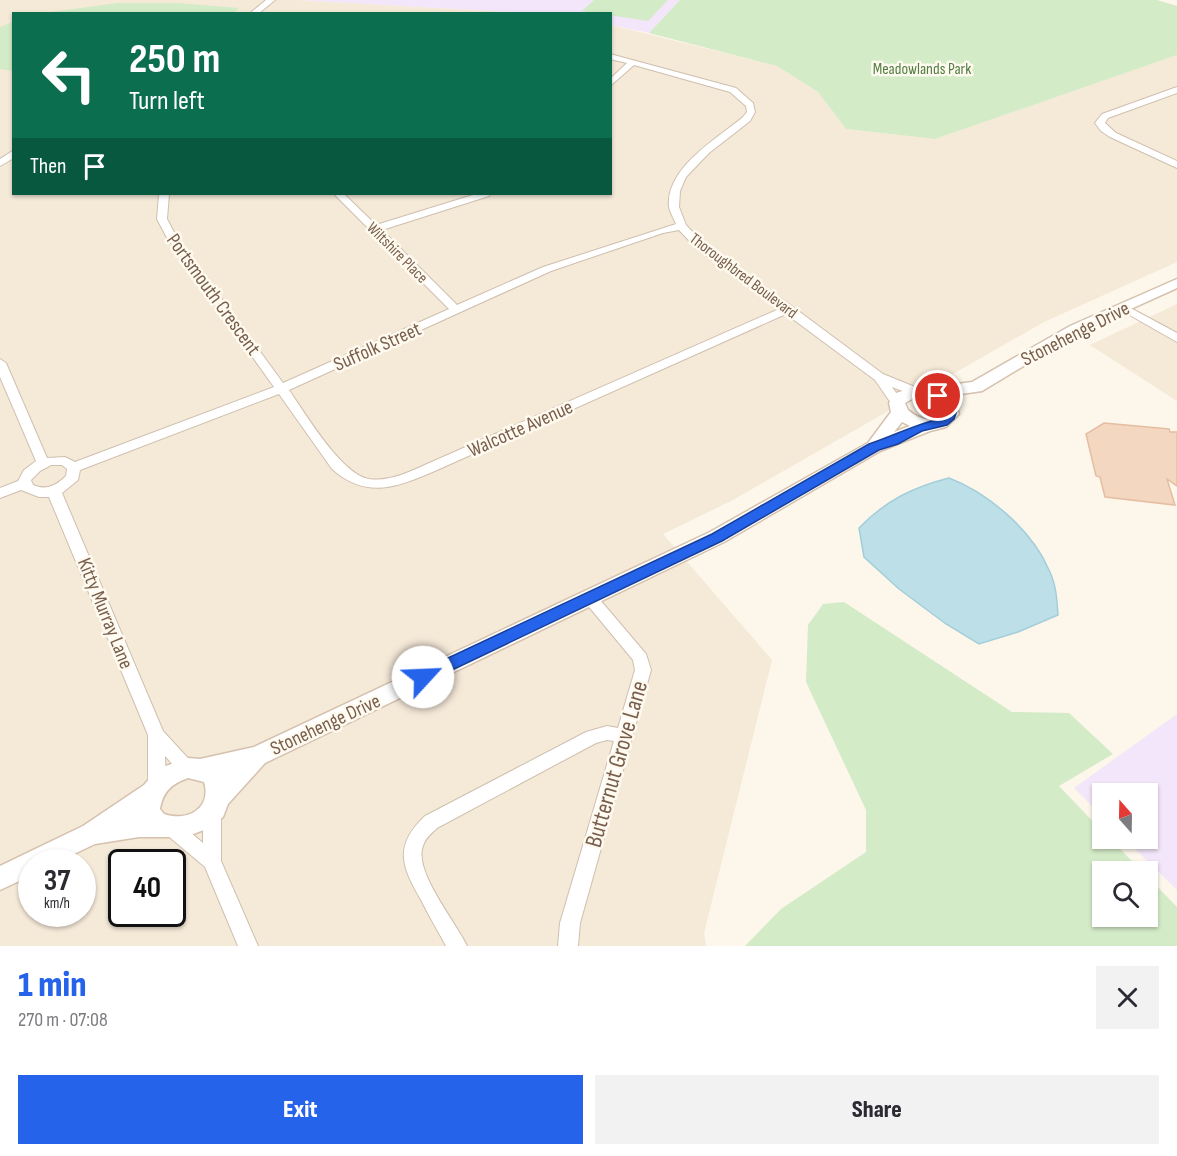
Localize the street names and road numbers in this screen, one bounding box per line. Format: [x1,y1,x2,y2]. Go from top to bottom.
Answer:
street label: Wiltshire Place [362,219,431,288]
street label: Portsmouth Crescent [161,229,265,360]
street label: Thoroughbred Boulevard [685,229,801,323]
street label: Stonehenge Drive [1017,296,1134,372]
street label: Suffolk Street [330,317,425,377]
street label: Walcotte Avenue [464,395,577,463]
street label: Kitty Murray Lane [72,554,138,672]
street label: Butternut Grove Lane [579,677,654,851]
street label: Stonehenge Drive [267,689,384,761]

